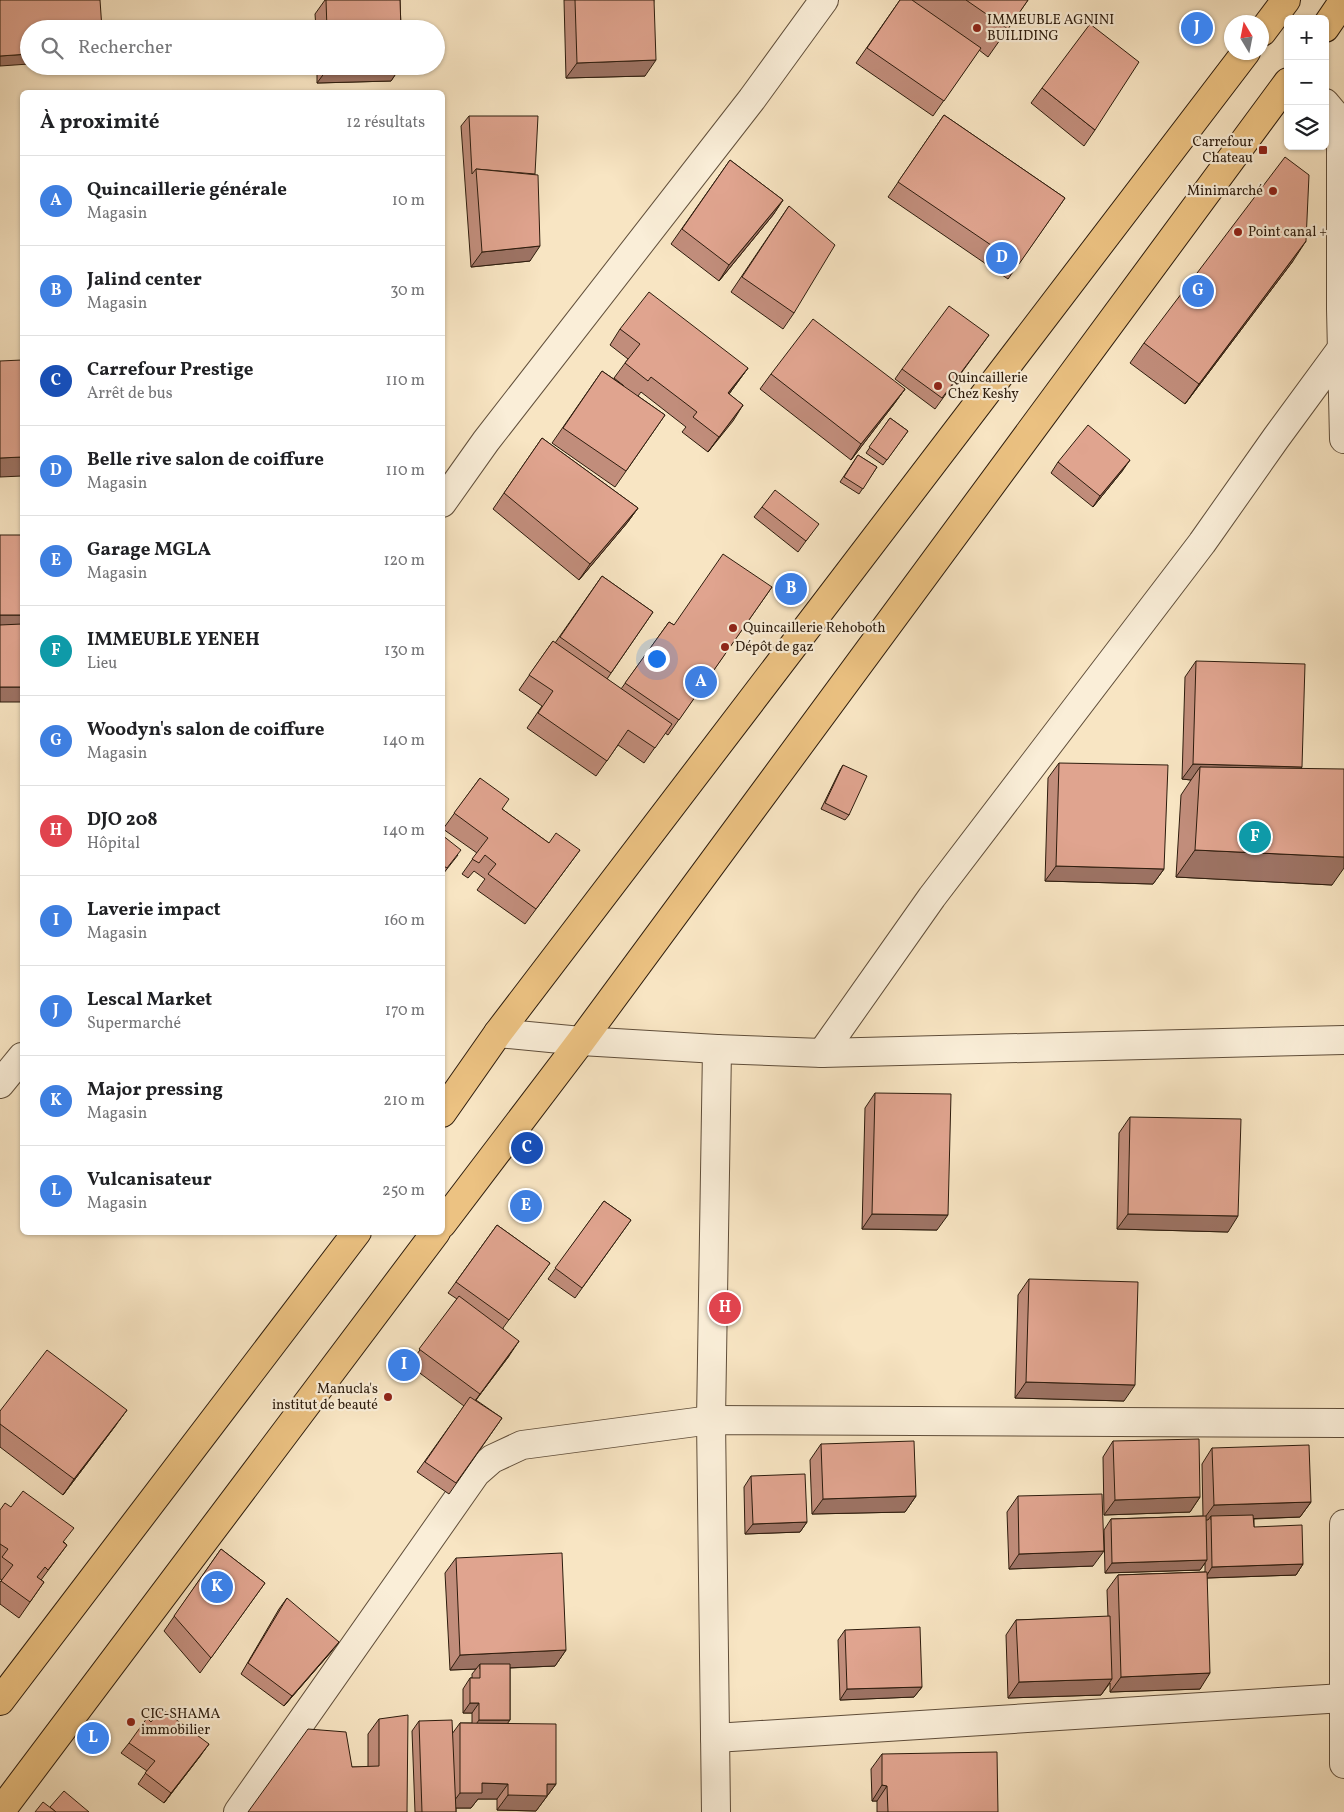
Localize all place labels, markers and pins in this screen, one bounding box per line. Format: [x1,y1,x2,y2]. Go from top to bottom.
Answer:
pin: J [1181,9,1213,47]
place label: IMMEUBLE AGNINI BUILIDING [987,11,1114,46]
marker: IMMEUBLE AGNINI BUILIDING [971,22,983,34]
place label: Carrefour Chateau [1193,133,1253,168]
marker: Carrefour Chateau [1257,144,1269,156]
place label: Minimarché [1187,182,1263,201]
marker: Minimarché [1267,185,1279,197]
place label: Point canal + [1248,223,1327,242]
marker: Point canal + [1232,226,1244,238]
pin: D [986,239,1018,277]
pin: G [1182,272,1214,310]
place label: Quincaillerie Chez Keshy [948,369,1028,404]
marker: Quincaillerie Chez Keshy [932,380,944,392]
pin: B [775,570,807,608]
place label: Quincaillerie Rehoboth [743,619,886,638]
marker: Quincaillerie Rehoboth [727,622,739,634]
place label: Dépôt de gaz [735,638,814,657]
marker: Dépôt de gaz [719,641,731,653]
pin: A [685,663,717,701]
pin: F [1239,818,1271,856]
pin: C [511,1129,543,1167]
pin: E [510,1187,542,1225]
pin: H [709,1289,741,1327]
pin: I [388,1346,420,1384]
place label: Manucla's institut de beauté [272,1380,378,1415]
marker: Manucla's institut de beauté [382,1391,394,1403]
pin: K [201,1568,233,1606]
place label: CIC-SHAMA immobilier [141,1705,220,1740]
marker: CIC-SHAMA immobilier [125,1716,137,1728]
pin: L [77,1719,109,1757]

